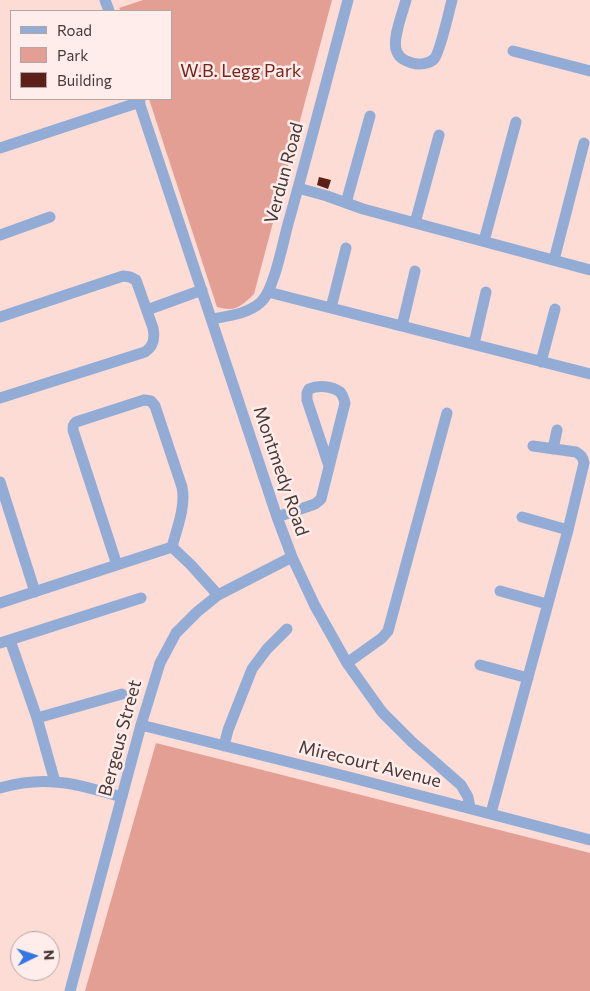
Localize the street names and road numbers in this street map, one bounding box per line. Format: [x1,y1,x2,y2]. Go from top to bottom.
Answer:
street label: Verdun Road [260,120,308,226]
street label: Montmedy Road [249,403,313,539]
street label: Bergeus Street [94,677,146,799]
street label: Mirecourt Avenue [297,736,443,792]

